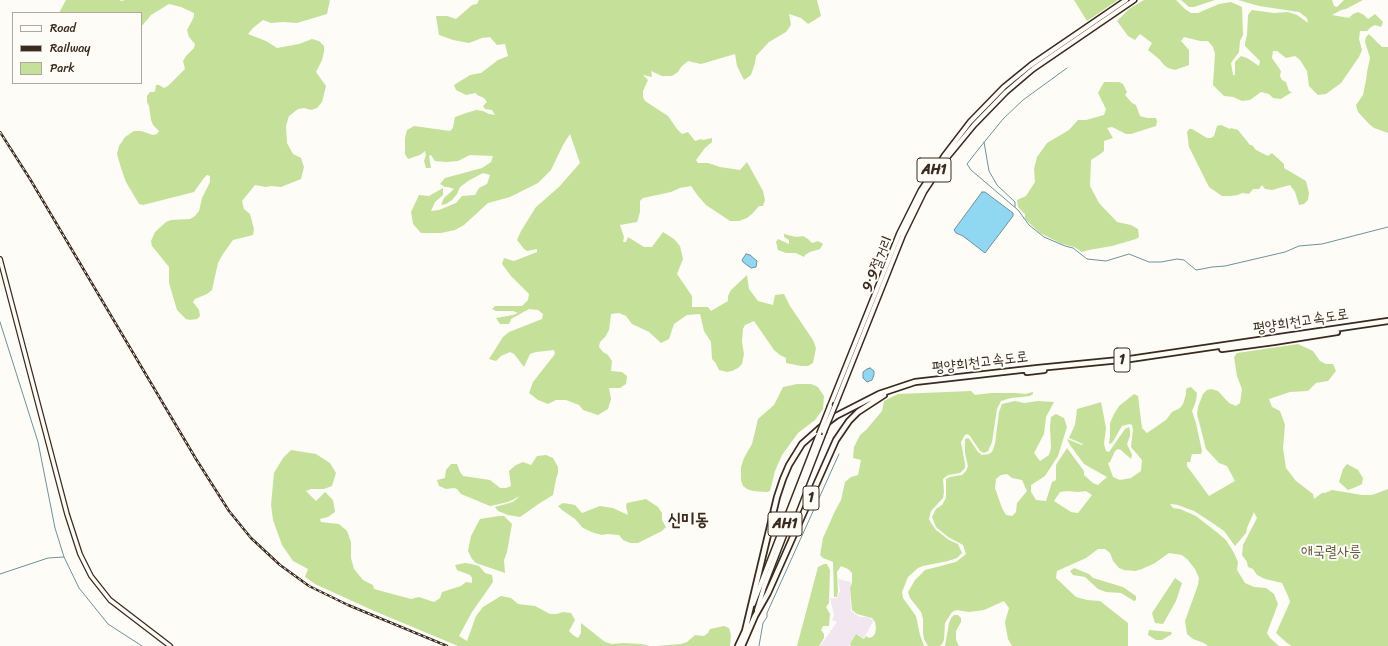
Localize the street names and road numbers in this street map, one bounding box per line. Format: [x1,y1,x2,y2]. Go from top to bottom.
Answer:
road number: AH1 [917,158,951,182]
street label: 9·9절거리 [859,233,897,295]
street label: 평양희천고속도로 [1252,306,1350,338]
street label: 평양희천고속도로 [931,348,1029,378]
road number: 1 [1114,348,1130,372]
road number: 1 [803,486,819,510]
road number: AH1 [768,512,802,536]

